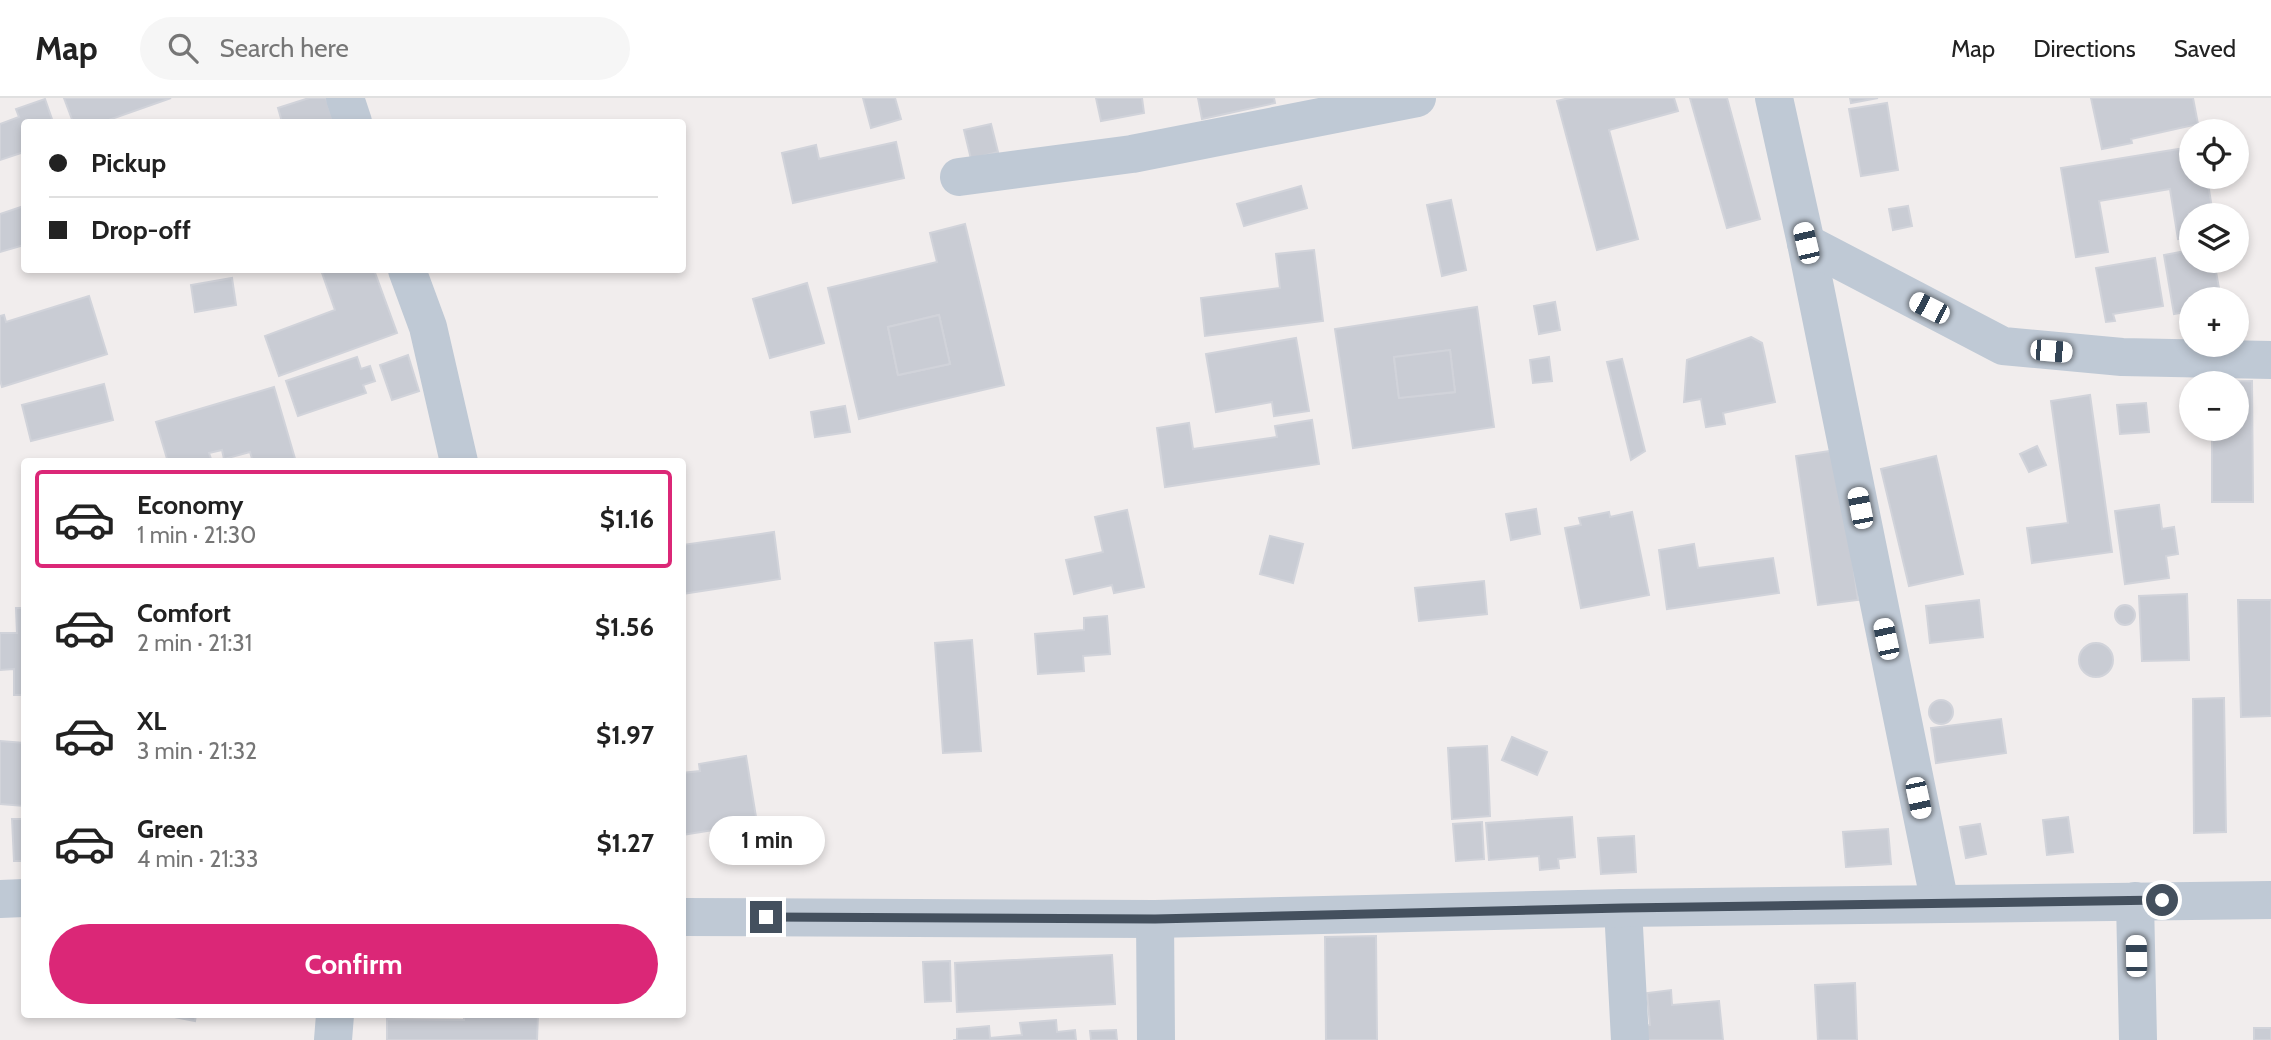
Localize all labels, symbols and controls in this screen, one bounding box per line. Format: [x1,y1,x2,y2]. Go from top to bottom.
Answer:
search box [140,17,630,80]
text: Map [35,28,98,68]
icon: search [164,29,202,67]
text: Search here [220,32,349,64]
text: Map [1951,34,1995,63]
text: Directions [2033,34,2136,63]
text: Saved [2174,34,2236,63]
map controls [2179,119,2249,441]
button: locate [2179,119,2249,189]
text: Pickup [91,147,166,179]
button: layers [2179,203,2249,273]
text: Drop-off [91,214,191,246]
car [1792,220,1821,266]
button: + [2179,287,2249,357]
car [1906,289,1953,327]
car [2030,339,2073,363]
button: − [2179,371,2249,441]
car [1846,485,1875,531]
icon: car [53,488,116,551]
text: Economy [137,489,243,521]
text: $1.16 [600,503,654,535]
text: 1 min · 21:30 [137,521,256,549]
icon: car [53,596,116,659]
text: Comfort [137,597,231,629]
text: $1.56 [595,611,654,643]
car [1872,616,1901,662]
text: 2 min · 21:31 [137,629,252,657]
icon: car [53,704,116,767]
text: XL [137,705,166,737]
text: $1.97 [596,719,654,751]
text: 3 min · 21:32 [137,737,257,765]
car [1904,775,1933,821]
icon: car [53,812,116,875]
text: Green [137,813,204,845]
callout: 1 min [708,816,824,864]
text: 1 min [741,826,793,854]
text: $1.27 [597,827,654,859]
text: 4 min · 21:33 [137,845,258,873]
route start [2146,884,2178,916]
route end [750,901,782,933]
button: Confirm [49,924,658,1004]
car [2126,935,2147,977]

